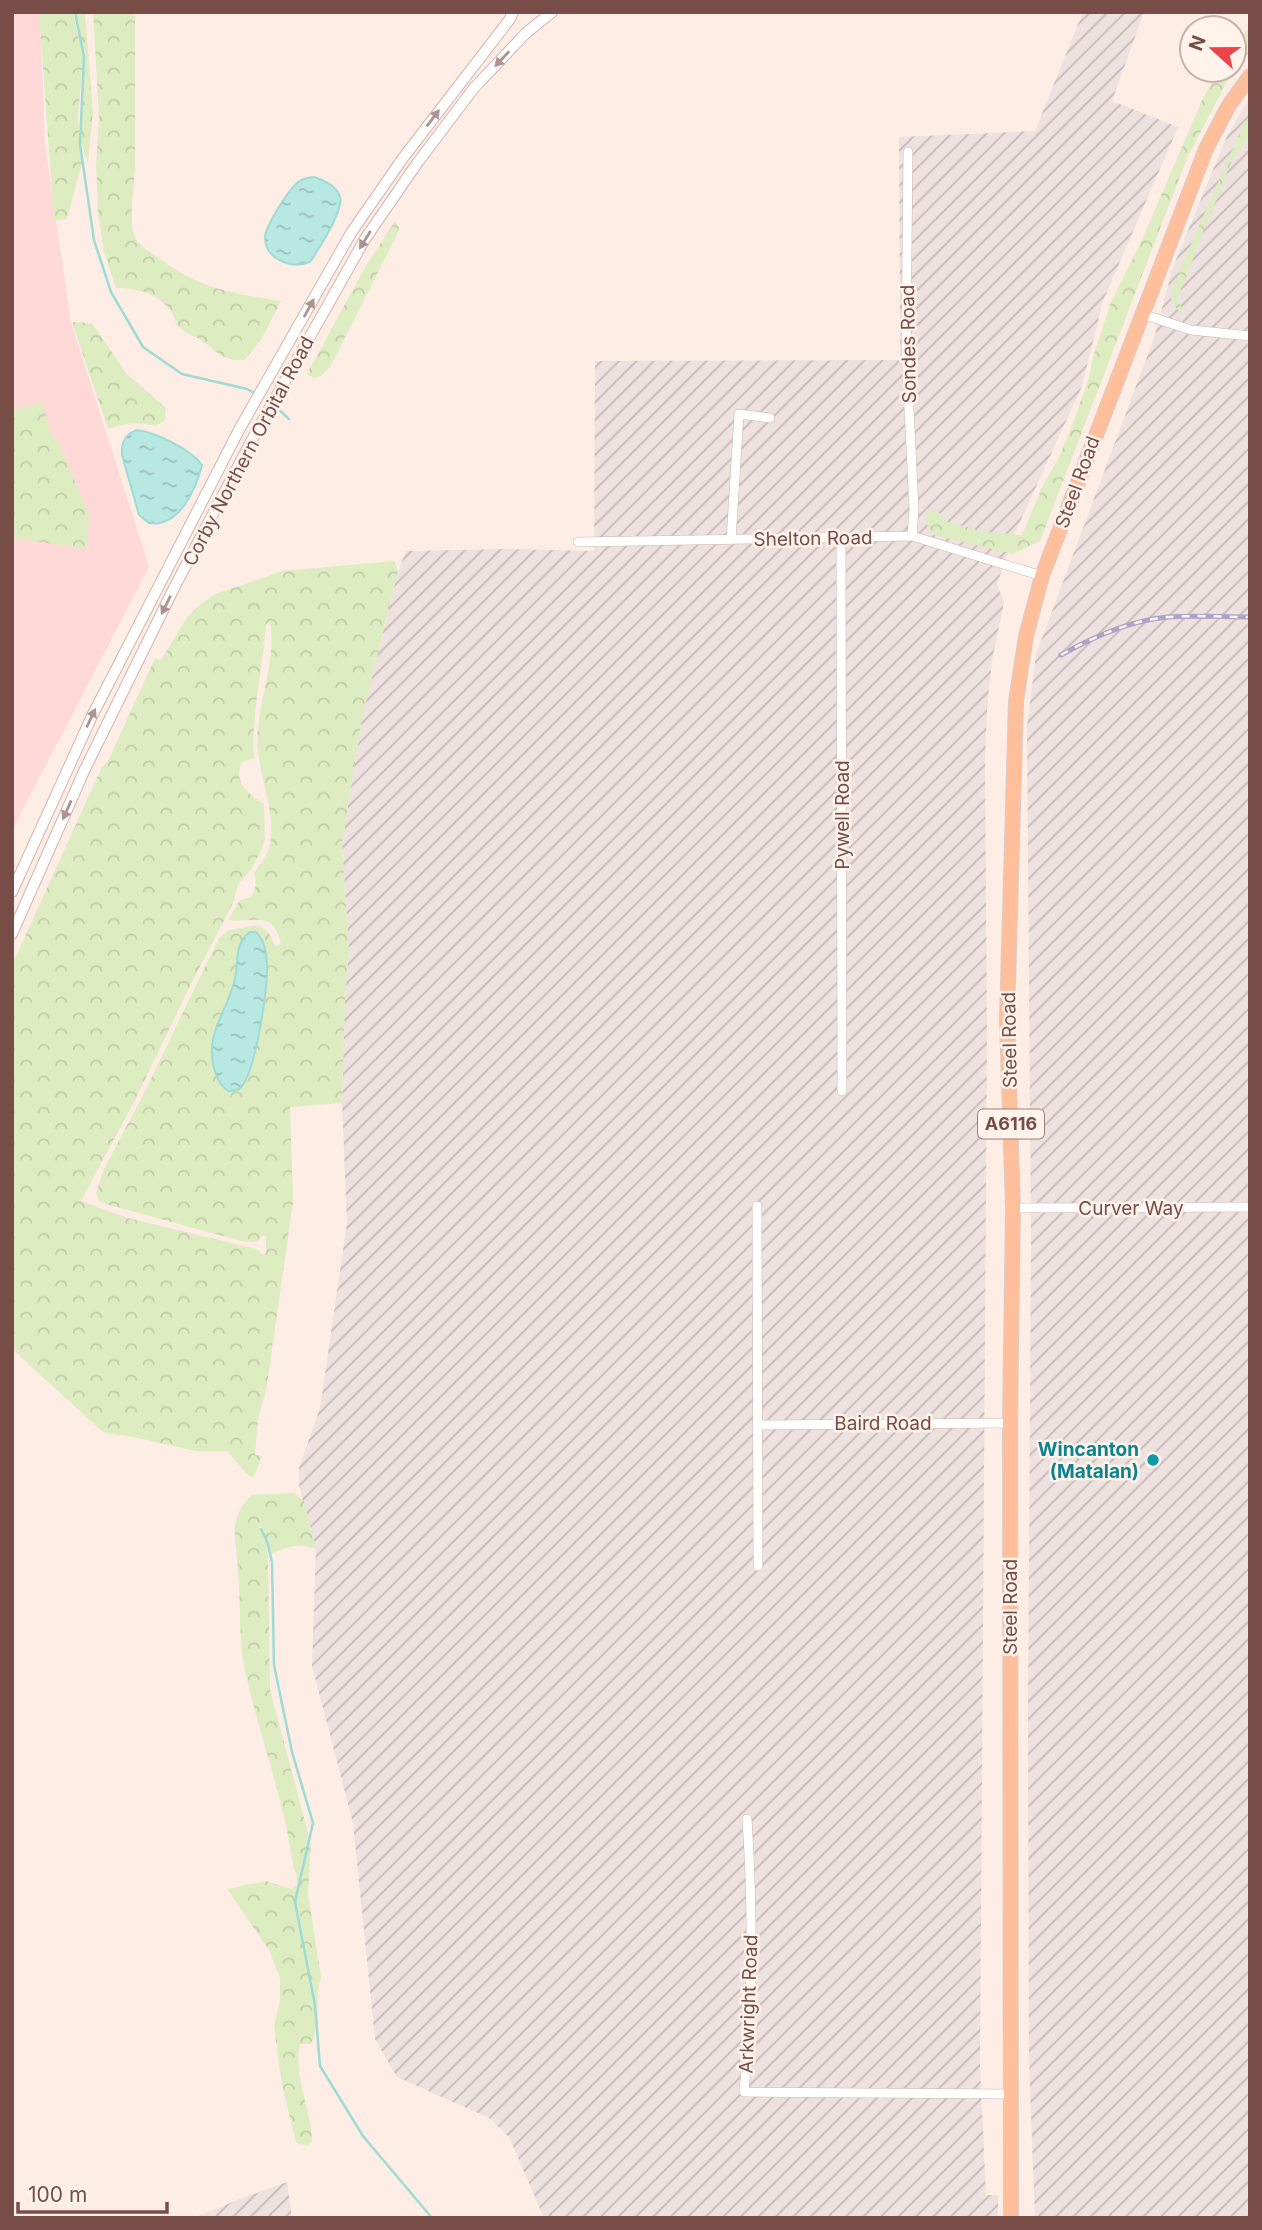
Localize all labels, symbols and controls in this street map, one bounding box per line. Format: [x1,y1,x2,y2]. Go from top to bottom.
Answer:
north arrow [1178,14,1248,84]
text: N [1184,32,1211,54]
one-way arrow [494,50,510,67]
one-way arrow [426,109,440,127]
one-way arrow [358,230,371,249]
street label: Sondes Road [896,284,921,404]
one-way arrow [303,298,315,318]
street label: Corby Northern Orbital Road [178,333,319,570]
street label: Steel Road [1050,433,1105,531]
street label: Shelton Road [753,526,873,551]
one-way arrow [160,595,171,615]
one-way arrow [85,708,96,729]
street label: Pywell Road [831,760,854,870]
one-way arrow [61,800,73,820]
street label: Steel Road [997,992,1022,1088]
road number: A6116 [978,1110,1044,1139]
street label: Curver Way [1078,1197,1184,1220]
street label: Baird Road [834,1412,932,1435]
place label: Wincanton (Matalan) [1038,1438,1139,1483]
marker: Wincanton (Matalan) [1145,1452,1161,1468]
street label: Steel Road [999,1559,1022,1655]
street label: Arkwright Road [735,1934,762,2074]
scale bar [18,2170,166,2214]
text: 100 m [28,2182,87,2207]

